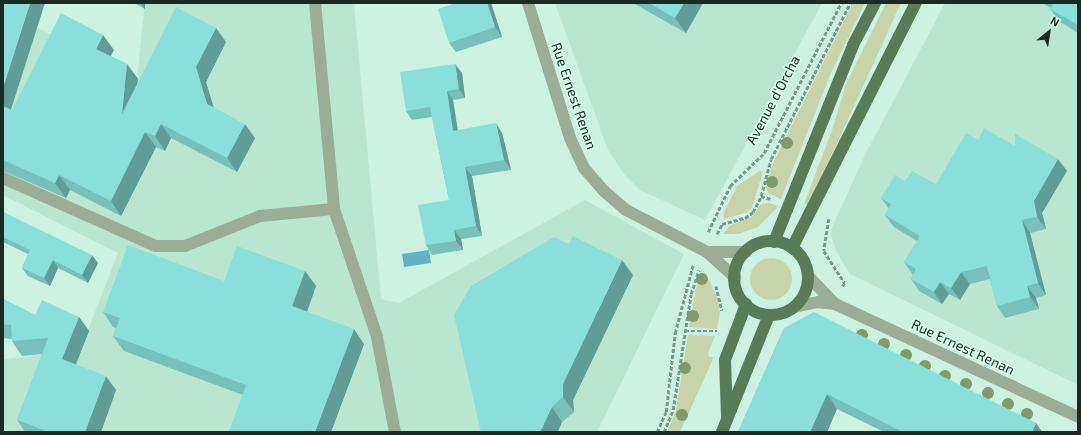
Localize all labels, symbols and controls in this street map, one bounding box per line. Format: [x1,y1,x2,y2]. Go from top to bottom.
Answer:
north arrow [1029,12,1069,52]
text: N [1049,14,1062,29]
street label: Rue Ernest Renan [548,40,600,152]
street label: Avenue d'Orcha [742,53,804,147]
street label: Rue Ernest Renan [909,316,1017,378]

